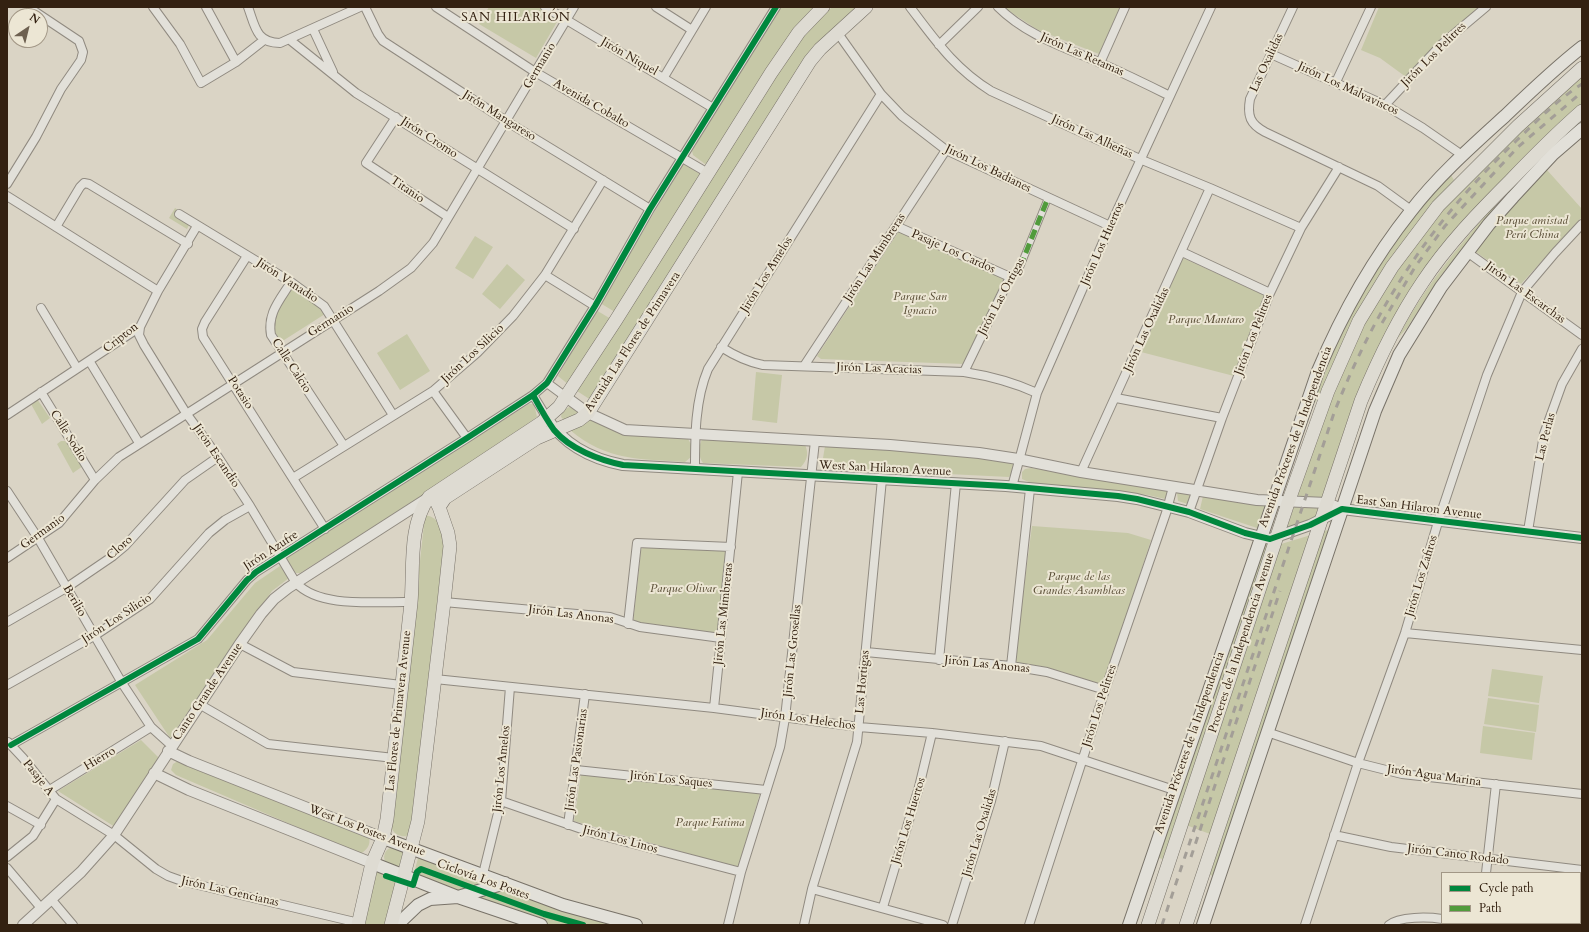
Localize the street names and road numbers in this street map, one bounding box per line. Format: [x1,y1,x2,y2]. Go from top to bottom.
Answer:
street label: Jirón Los Pelitres [1399,20,1469,90]
street label: Jirón Las Retamas [1038,30,1126,80]
street label: Las Oxalidas [1247,31,1287,95]
street label: Jirón Niquel [598,35,660,79]
street label: Germanio [521,40,559,92]
street label: Jirón Los Malvaviscos [1295,59,1401,119]
street label: Avenida Cobalto [550,76,632,132]
street label: Jirón Mangareso [460,88,538,144]
street label: Jirón Las Alheñas [1049,112,1135,162]
street label: Jirón Cromo [398,114,460,162]
street label: Jirón Los Badianes [943,142,1033,196]
street label: Titanio [387,173,427,207]
street label: Jirón Los Huertos [1078,200,1128,288]
street label: Jirón Las Mimbreras [841,211,909,305]
street label: Pasaje Los Cardos [909,227,997,277]
street label: Jirón Los Amelos [738,234,796,316]
street label: Jirón Vanadio [253,256,321,306]
street label: Jirón Las Ortigas [975,256,1029,338]
street label: Jirón Las Escarchas [1482,259,1568,327]
street label: Avenida Las Flores de Primavera [582,269,684,415]
street label: Jirón Las Oxalidas [1121,285,1173,375]
street label: Jirón Los Pelitres [1232,292,1276,378]
street label: Germanio [305,301,357,341]
street label: Cripton [101,320,141,356]
street label: Jirón Los Silicio [439,321,507,387]
street label: Calle Calcio [268,336,314,396]
street label: Avenida Próceres de la Independencia [1256,345,1336,529]
street label: Jirón Las Acacias [836,360,922,378]
street label: Potasio [224,374,256,412]
street label: Calle Sodio [47,408,89,464]
street label: Las Perlas [1533,412,1559,462]
street label: Jirón Escandio [189,422,243,490]
street label: West San Hilaron Avenue [818,458,952,480]
street label: East San Hilaron Avenue [1355,493,1483,523]
street label: Germanio [18,511,68,553]
street label: Jirón Azufre [241,528,301,574]
street label: Cloro [104,533,136,563]
street label: Jirón Los Zafiros [1403,533,1441,619]
street label: Proceres de la Independencia Avenue [1206,551,1278,735]
street label: Jirón Las Mimbreras [711,562,737,666]
street label: Berilio [59,583,89,619]
street label: Jirón Los Silicio [79,591,155,647]
street label: Jirón Las Anonas [527,603,615,627]
street label: Jirón Las Grosellas [781,604,805,698]
street label: Las Flores de Primavera Avenue [383,630,415,792]
street label: Canto Grande Avenue [170,640,246,744]
street label: Las Hortigas [853,650,873,714]
street label: Avenida Próceres de la Independencia [1152,650,1228,836]
street label: Jirón Las Anonas [944,653,1030,677]
street label: Jirón Los Pelitres [1080,663,1120,749]
street label: Jirón Los Helechos [760,706,856,734]
street label: Jirón Las Pasionarias [563,708,591,812]
street label: Jirón Los Amelos [490,725,514,813]
street label: Hierro [82,744,118,774]
street label: Pasaje A [19,757,57,799]
street label: Jirón Agua Marina [1386,762,1482,790]
street label: Jirón Los Saques [629,769,713,791]
street label: Jirón Los Huertos [889,776,929,866]
street label: Jirón Las Oxalidas [960,787,1000,879]
street label: West Los Postes Avenue [307,802,427,860]
street label: Jirón Los Linos [581,823,659,857]
street label: Jirón Canto Rodado [1406,842,1510,868]
street label: Ciclovía Los Postes [435,857,531,903]
street label: Jirón Las Gencianas [180,874,280,910]

